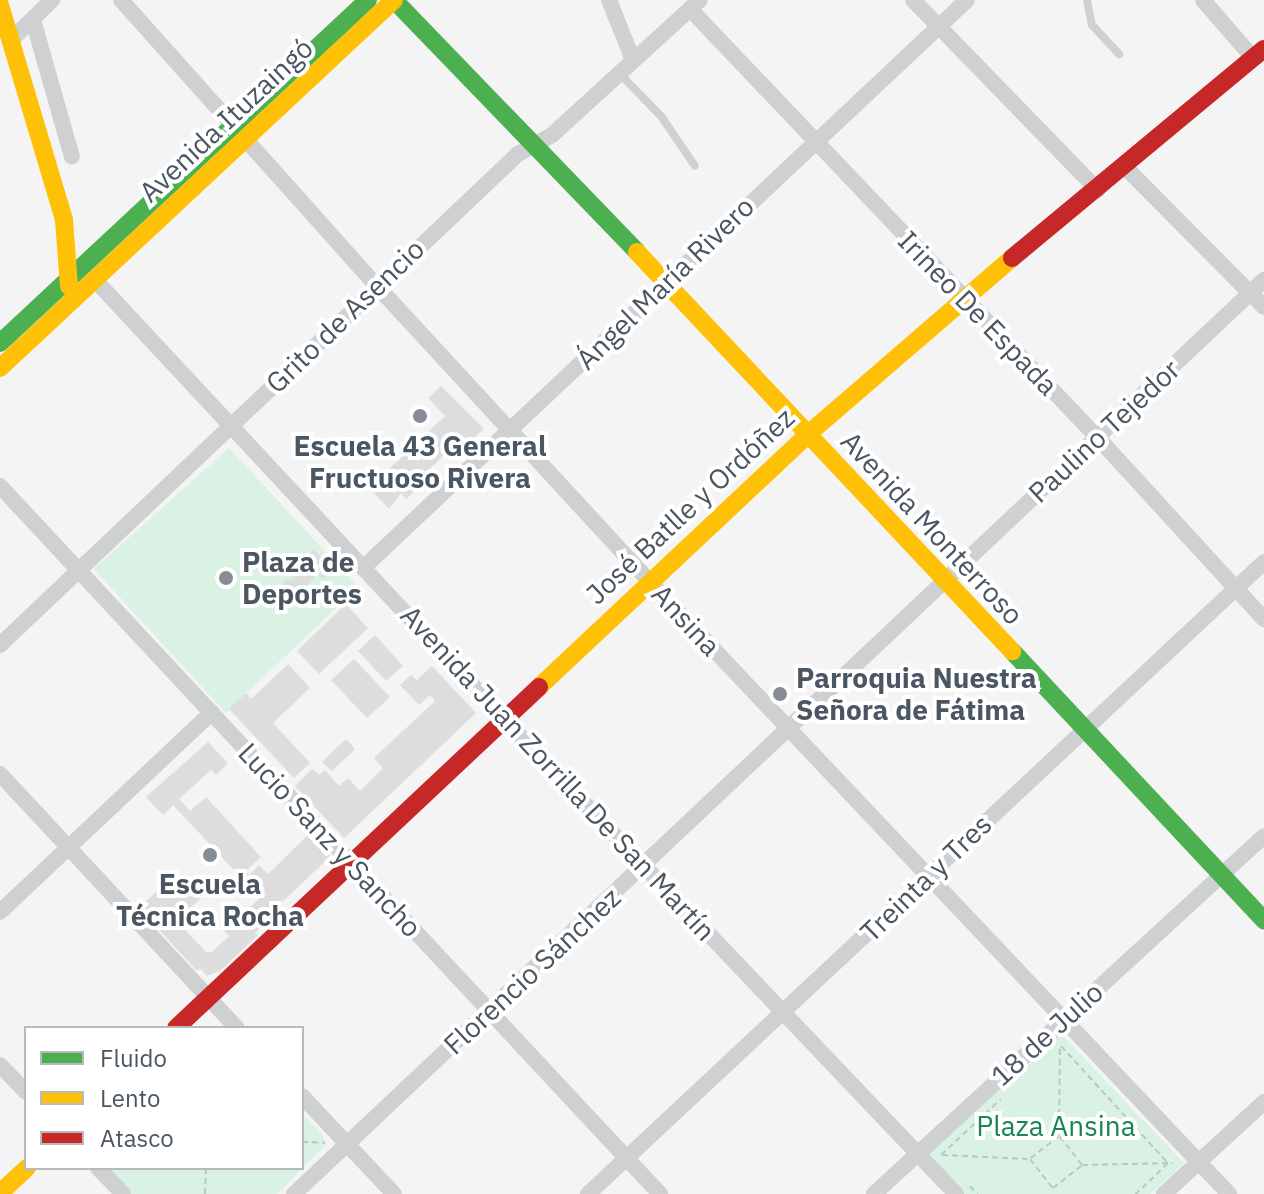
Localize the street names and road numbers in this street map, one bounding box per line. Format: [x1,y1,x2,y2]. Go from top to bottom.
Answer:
street label: Avenida Ituzaingó [132,31,320,209]
street label: Ángel María Rivero [569,190,761,376]
street label: Irineo De Espada [891,224,1065,402]
street label: Grito de Asencio [259,232,431,400]
street label: Paulino Tejedor [1021,352,1187,510]
street label: José Batlle y Ordóñez [579,401,801,611]
street label: Avenida Monterroso [834,424,1030,632]
street label: Ansina [645,577,727,663]
street label: Avenida Juan Zorrilla De San Martín [394,598,722,948]
street label: Lucio Sanz y Sancho [231,736,429,944]
street label: Treinta y Tres [854,807,998,949]
street label: Florencio Sánchez [437,881,627,1061]
street label: 18 de Julio [984,975,1110,1093]

